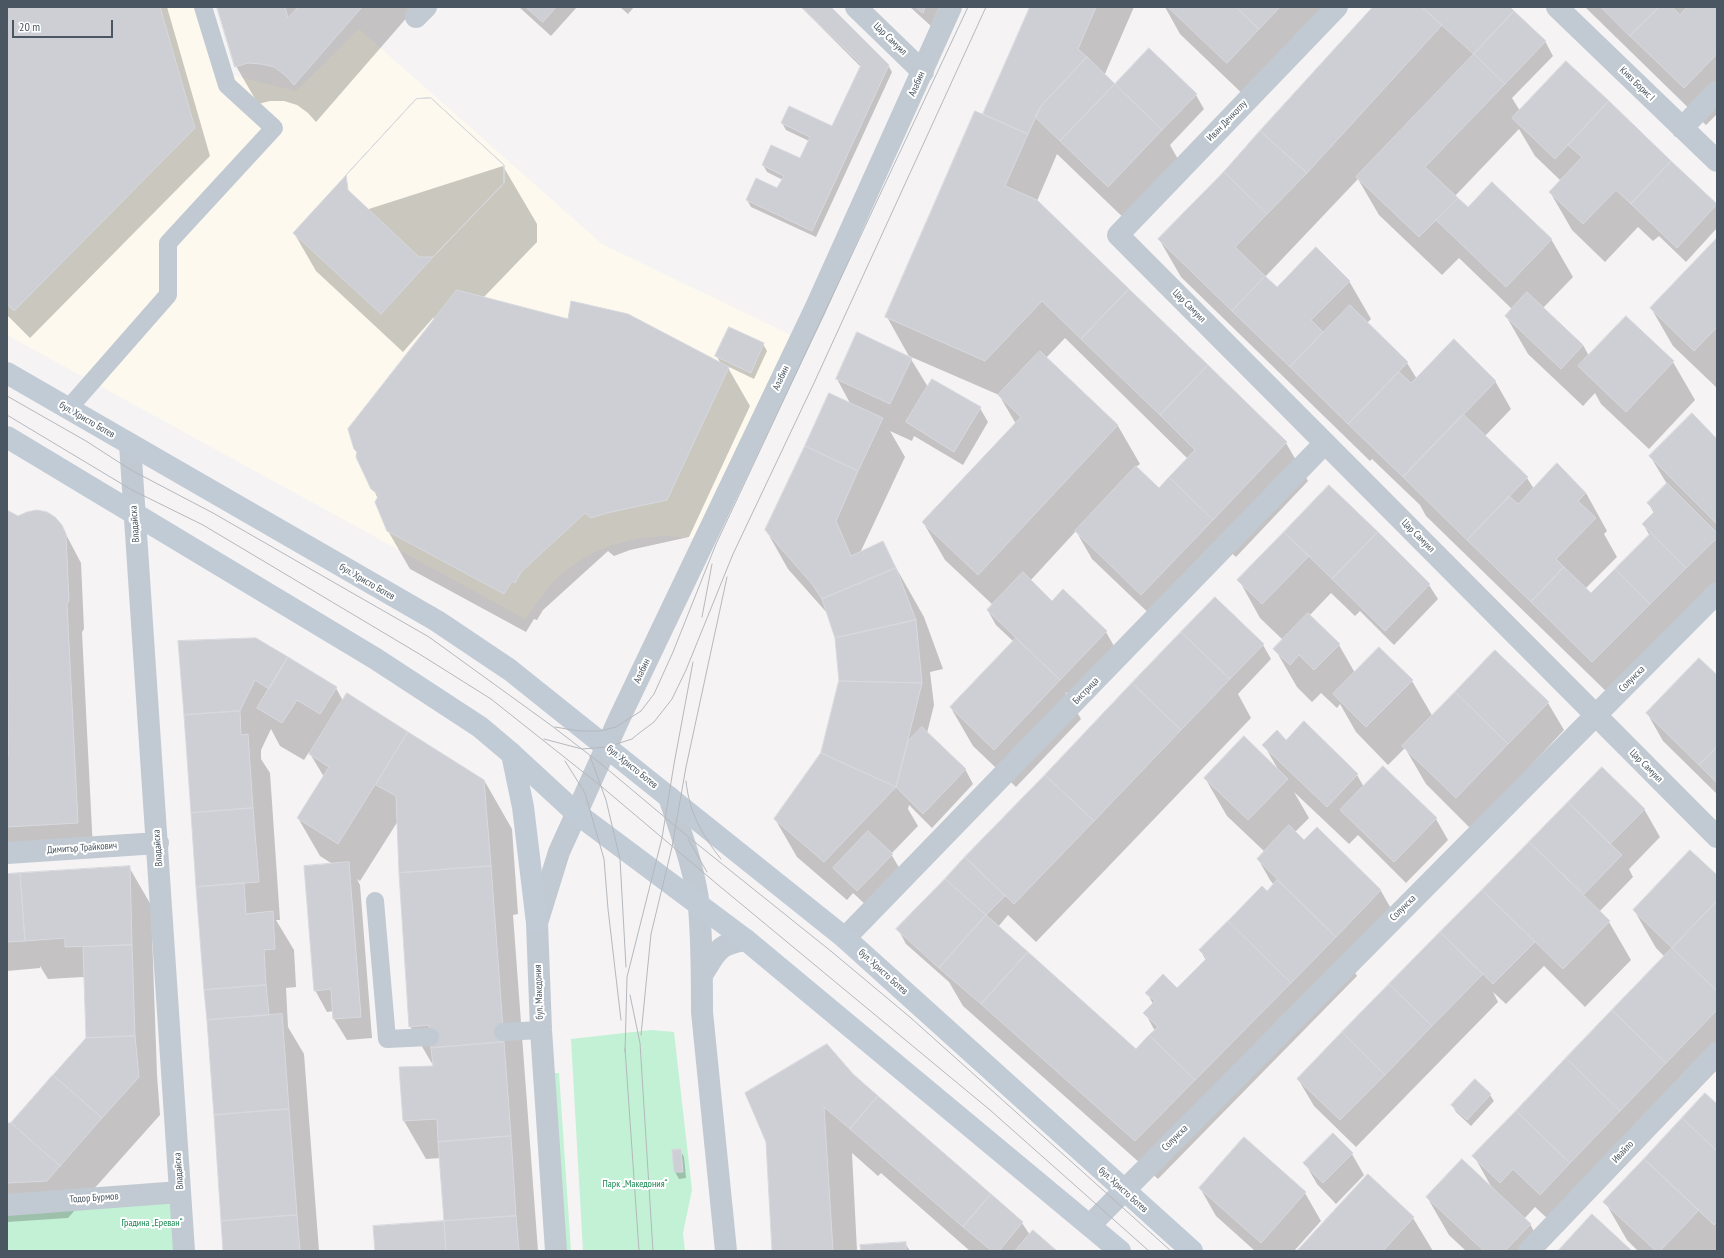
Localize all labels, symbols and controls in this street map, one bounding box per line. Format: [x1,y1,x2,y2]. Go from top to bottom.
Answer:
scale bar [14,12,115,38]
text: 20 m [19,19,40,34]
street label: Цар Самуил [871,20,909,58]
street label: Княз Борис I [1617,64,1657,104]
street label: Алабин [906,70,928,98]
street label: Иван Денкоглу [1204,98,1250,144]
street label: Цар Самуил [1170,287,1208,325]
street label: Алабин [770,364,792,392]
street label: бул. Христо Ботев [57,399,117,441]
street label: Владайска [128,505,142,543]
street label: Цар Самуил [1399,517,1437,555]
street label: бул. Христо Ботев [337,561,397,603]
street label: Алабин [631,657,653,685]
street label: Солунска [1616,663,1648,695]
street label: Бистрица [1070,675,1102,707]
street label: бул. Христо Ботев [604,743,660,791]
street label: Цар Самуил [1627,747,1665,785]
street label: Владайска [151,829,165,867]
street label: Димитър Трайкович [47,840,117,856]
street label: Солунска [1387,892,1419,924]
street label: бул. Христо Ботев [856,947,910,997]
street label: бул. Македония [532,964,546,1020]
street label: Солунска [1159,1122,1191,1154]
street label: Ивайло [1610,1138,1636,1166]
street label: Владайска [172,1152,186,1190]
street label: бул. Христо Ботев [1096,1165,1150,1215]
park label: Парк „Македония“ [603,1178,667,1190]
street label: Тодор Бурмов [69,1190,119,1206]
park label: Градина „Ереван“ [121,1217,183,1229]

